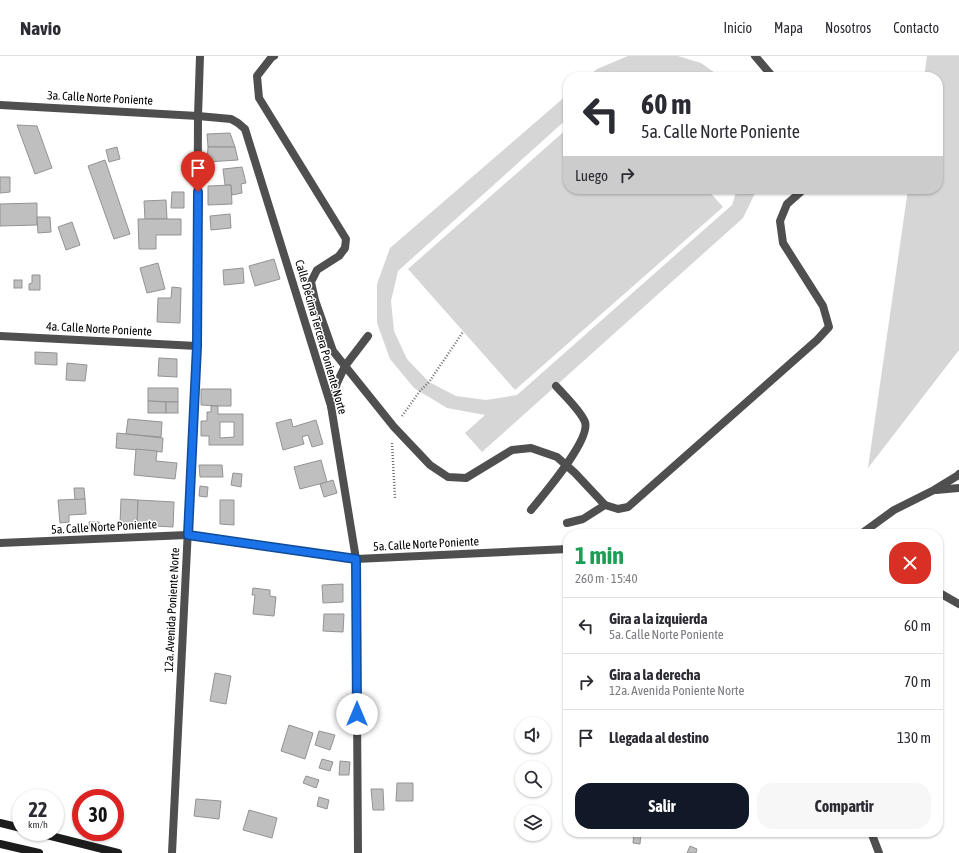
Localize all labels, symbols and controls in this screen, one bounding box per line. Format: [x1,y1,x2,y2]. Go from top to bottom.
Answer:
text: Navio [20,17,61,39]
text: Inicio [723,20,752,36]
text: Mapa [774,20,803,36]
text: Nosotros [825,20,871,36]
text: Contacto [893,20,939,36]
street label: 3a. Calle Norte Poniente [47,88,153,108]
icon: left [575,88,627,140]
text: 60 m [641,88,691,120]
text: 5a. Calle Norte Poniente [641,121,800,142]
pin [181,151,215,192]
icon: arrive [187,157,209,179]
icon: right [616,164,638,186]
text: Luego [575,167,608,184]
street label: Calle Décima Tercera Poniente Norte [292,258,350,416]
street label: 4a. Calle Norte Poniente [46,319,152,339]
street label: 5a. Calle Norte Poniente [51,517,157,537]
street label: 5a. Calle Norte Poniente [373,534,479,554]
text: 1 min [575,542,624,569]
button: close [889,542,931,584]
street label: 12a. Avenida Poniente Norte [162,547,182,673]
text: 260 m · 15:40 [575,571,638,586]
text: Gira a la izquierda [609,610,707,627]
icon: left [575,615,597,637]
text: 60 m [904,617,931,634]
text: 5a. Calle Norte Poniente [609,627,724,642]
text: Gira a la derecha [609,666,700,683]
icon: right [575,671,597,693]
text: 70 m [904,673,931,690]
text: 12a. Avenida Poniente Norte [609,683,744,698]
position arrow [336,693,378,735]
map controls [515,717,551,841]
button: sound [515,717,551,753]
icon: arrive [575,727,597,749]
text: Llegada al destino [609,729,709,746]
text: 130 m [897,729,931,746]
button: search [515,761,551,797]
button: Salir [575,783,749,829]
button: Compartir [757,783,931,829]
speed limit sign: 30 [72,789,124,841]
text: 22 [29,798,47,821]
button: layers [515,805,551,841]
text: km/h [28,819,48,830]

